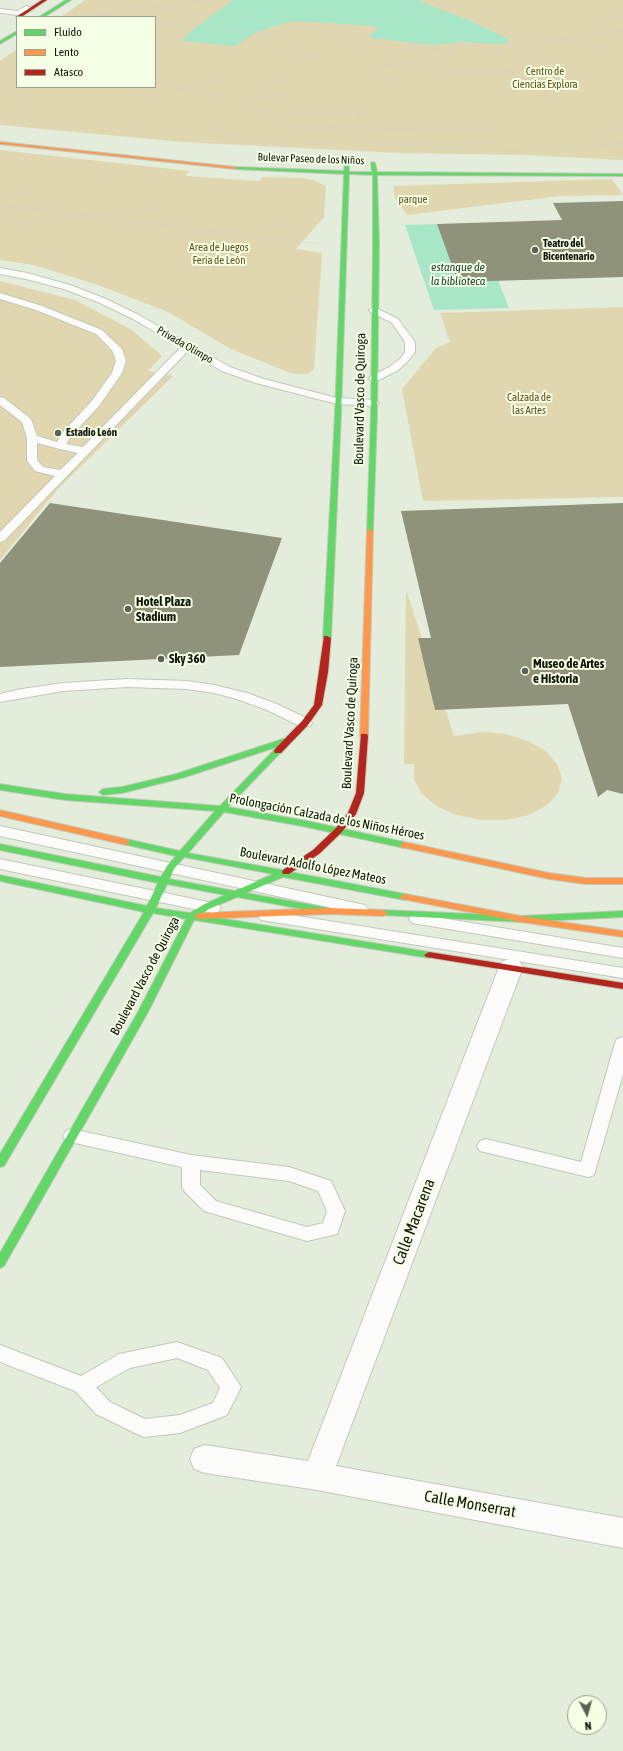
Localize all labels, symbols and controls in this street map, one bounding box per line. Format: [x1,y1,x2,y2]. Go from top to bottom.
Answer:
legend [16,16,156,88]
text: Fluido [54,25,82,39]
text: Lento [54,45,79,59]
text: Atasco [54,65,83,79]
park label: Centro de Ciencias Explora [512,65,578,91]
street label: Bulevar Paseo de los Niños [257,151,365,167]
park label: parque [398,193,428,207]
place label: Teatro del Bicentenario [543,237,595,263]
park label: Area de Juegos Feria de León [189,241,249,267]
marker: Teatro del Bicentenario [530,245,540,255]
water label: estanque de la biblioteca [431,260,485,288]
street label: Privada Olimpo [155,324,215,366]
street label: Boulevard Vasco de Quiroga [351,333,369,465]
park label: Calzada de las Artes [507,391,551,417]
place label: Estadio León [66,426,117,440]
marker: Estadio León [53,428,63,438]
place label: Hotel Plaza Stadium [136,594,191,625]
marker: Hotel Plaza Stadium [123,604,133,614]
place label: Sky 360 [169,651,206,667]
marker: Sky 360 [156,654,166,664]
place label: Museo de Artes e Historia [533,656,604,687]
street label: Boulevard Vasco de Quiroga [339,657,361,789]
marker: Museo de Artes e Historia [520,666,530,676]
street label: Prolongación Calzada de los Niños Héroes [228,790,426,844]
street label: Boulevard Adolfo López Mateos [238,844,388,888]
street label: Boulevard Vasco de Quiroga [107,914,183,1038]
street label: Calle Macarena [389,1176,439,1268]
street label: Calle Monserrat [423,1487,517,1521]
north arrow [567,1695,607,1735]
text: N [584,1720,592,1732]

